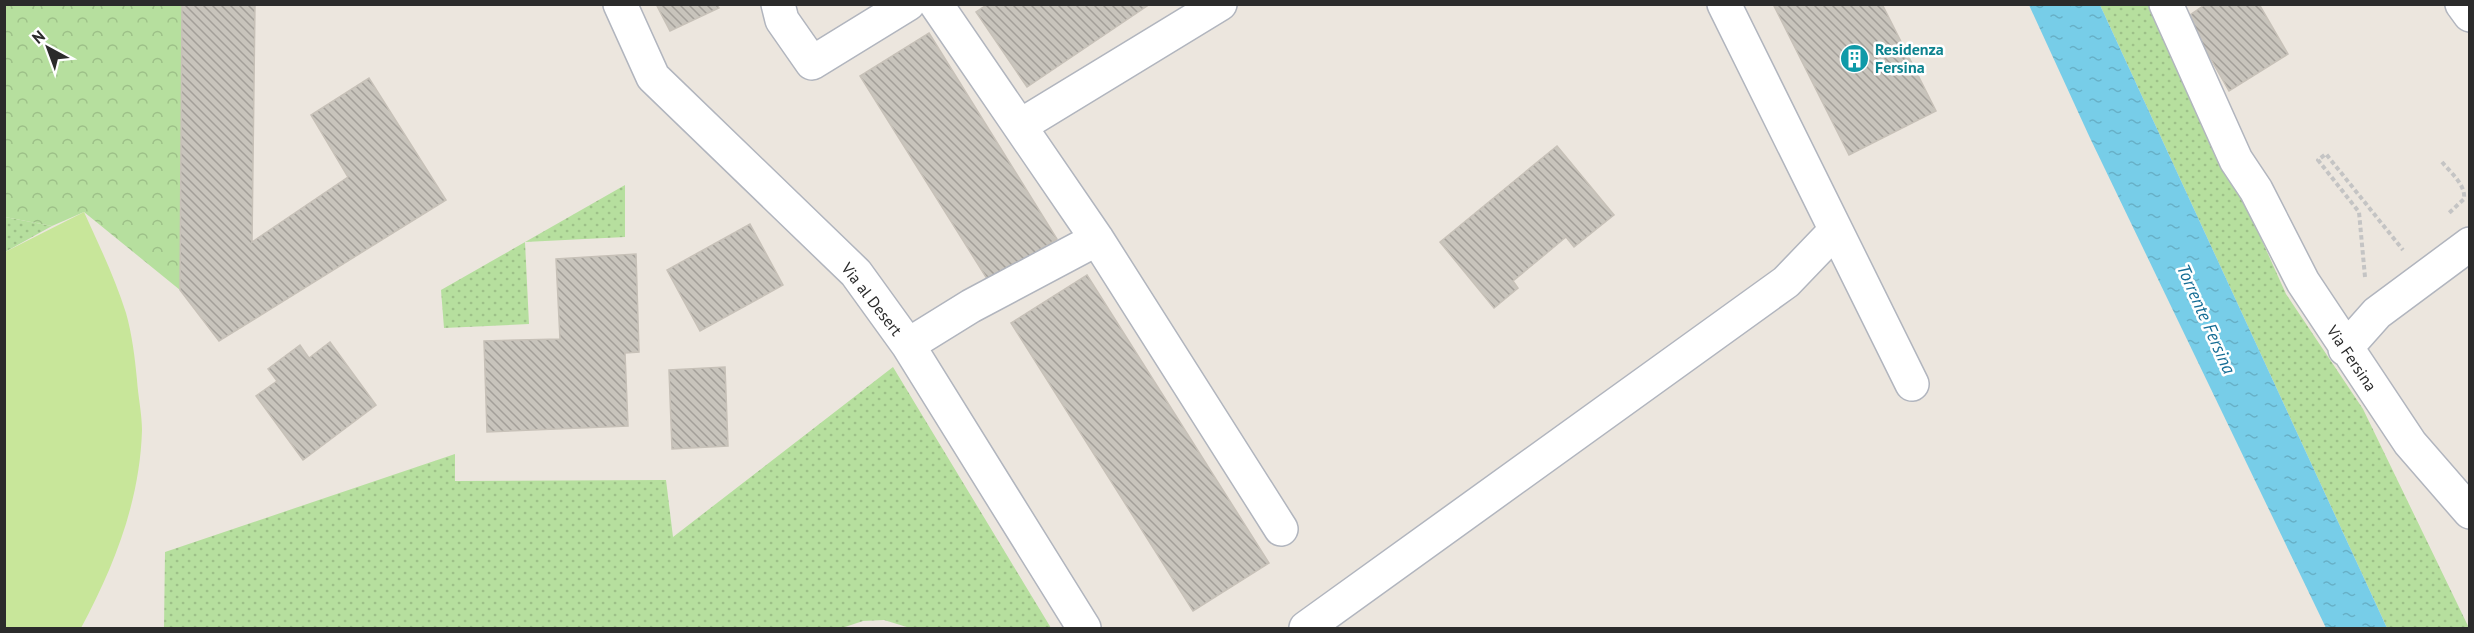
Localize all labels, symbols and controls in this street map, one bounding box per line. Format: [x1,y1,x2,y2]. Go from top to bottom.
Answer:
north arrow [18,18,78,78]
text: N [28,26,49,48]
place label: Residenza Fersina [1875,39,1944,77]
building icon: Residenza Fersina [1838,42,1870,74]
street label: Via al Desert [837,258,907,340]
water label: Torrente Fersina [2172,260,2241,378]
street label: Via Fersina [2322,320,2381,395]

